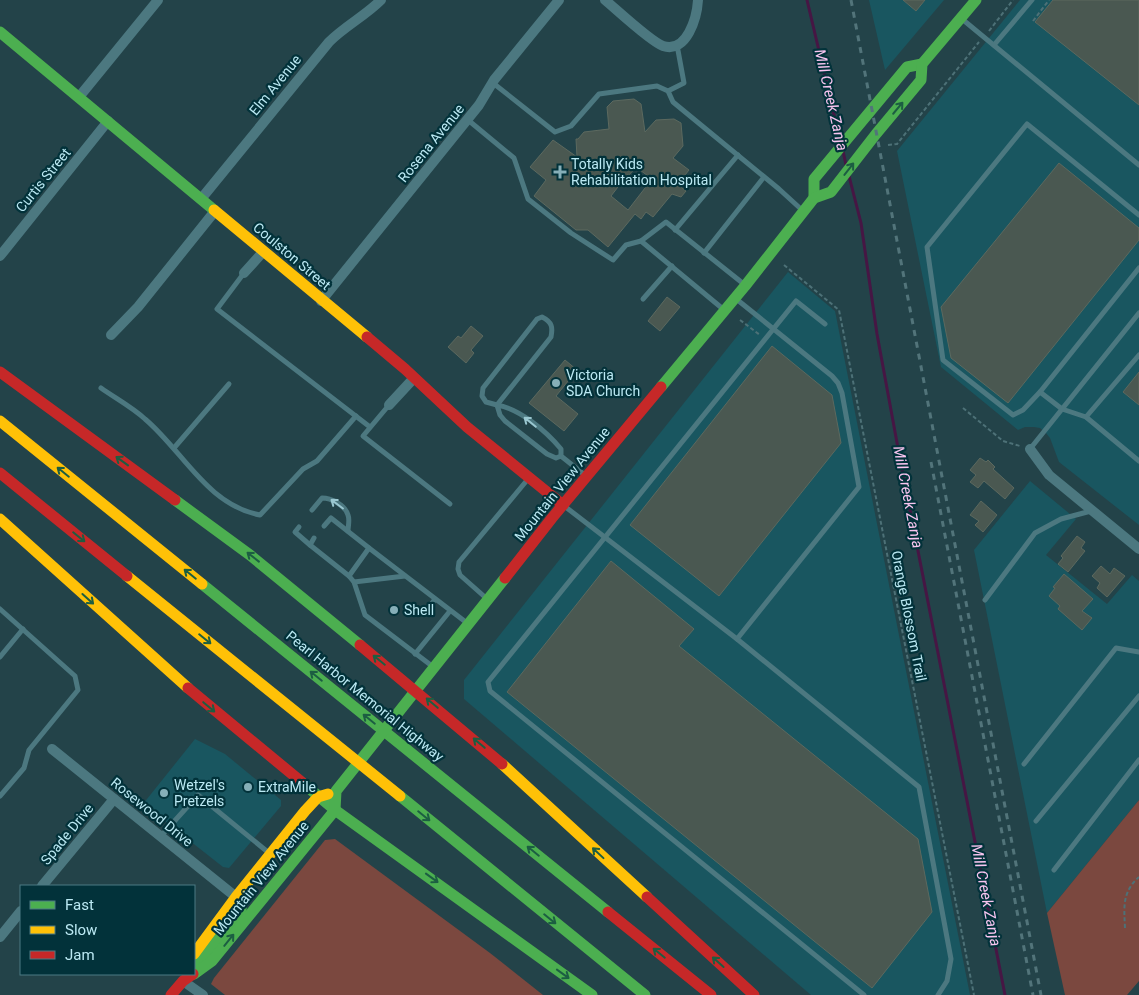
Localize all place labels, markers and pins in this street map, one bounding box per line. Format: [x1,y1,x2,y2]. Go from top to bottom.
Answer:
place label: Totally Kids Rehabilitation Hospital [571,156,712,188]
marker: Totally Kids Rehabilitation Hospital [553,165,567,179]
place label: Victoria SDA Church [566,367,640,399]
marker: Victoria SDA Church [550,377,562,389]
place label: Shell [404,602,434,618]
marker: Shell [388,604,400,616]
place label: Wetzel's Pretzels [174,777,225,809]
place label: ExtraMile [258,779,316,795]
marker: ExtraMile [242,781,254,793]
marker: Wetzel's Pretzels [158,787,170,799]

